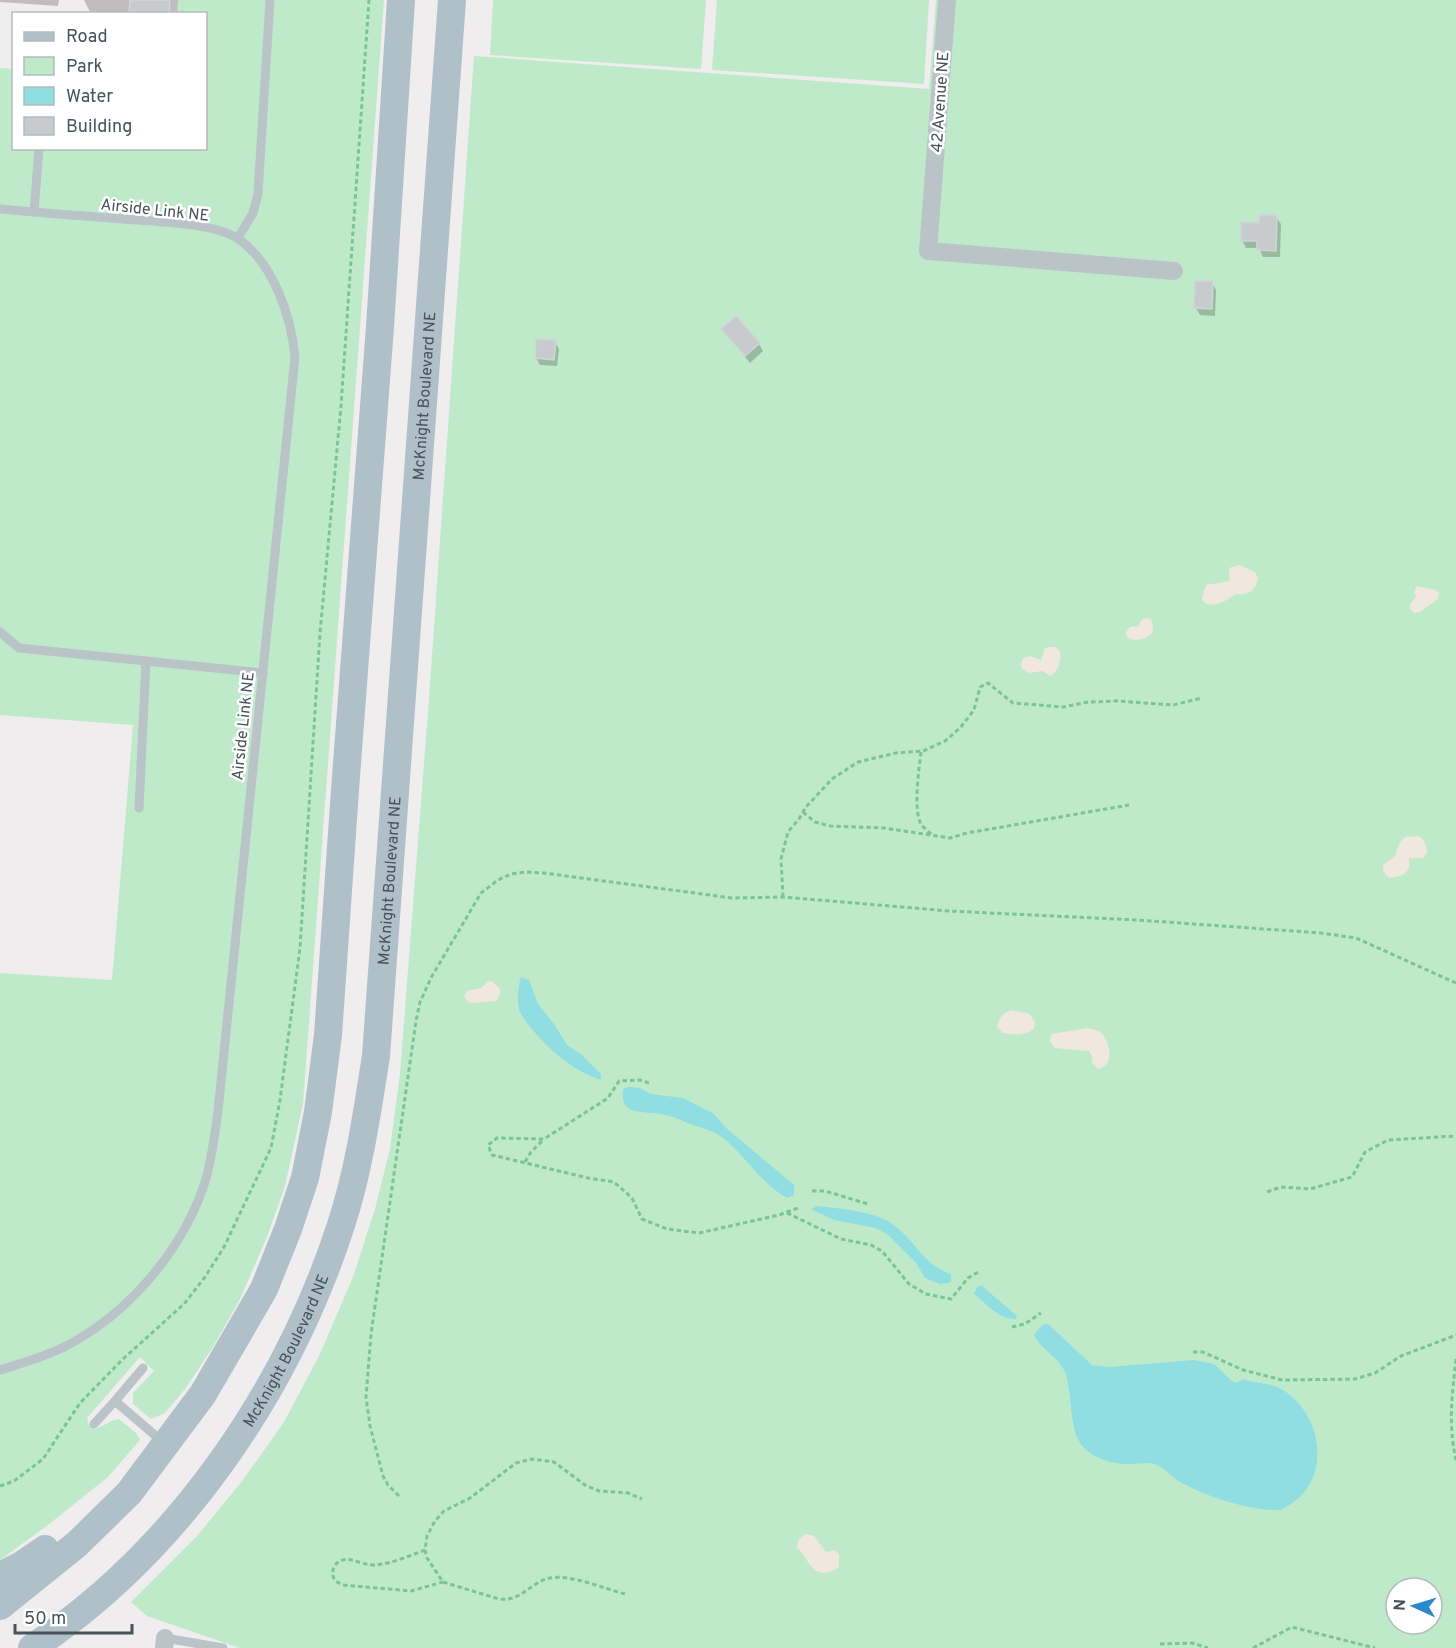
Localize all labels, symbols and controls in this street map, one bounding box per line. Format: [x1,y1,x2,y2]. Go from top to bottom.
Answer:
legend [12,12,207,150]
text: Road [66,26,108,49]
street label: 42 Avenue NE [927,51,954,153]
text: Park [66,56,103,79]
text: Water [66,86,113,109]
text: Building [66,116,132,139]
street label: Airside Link NE [100,195,210,227]
street label: McKnight Boulevard NE [409,311,442,481]
street label: Airside Link NE [228,671,260,781]
street label: McKnight Boulevard NE [375,796,407,966]
street label: McKnight Boulevard NE [240,1272,334,1432]
north arrow [1384,1576,1444,1636]
scale bar [15,1597,132,1635]
text: N [1391,1599,1411,1612]
text: 50 m [24,1608,66,1631]

